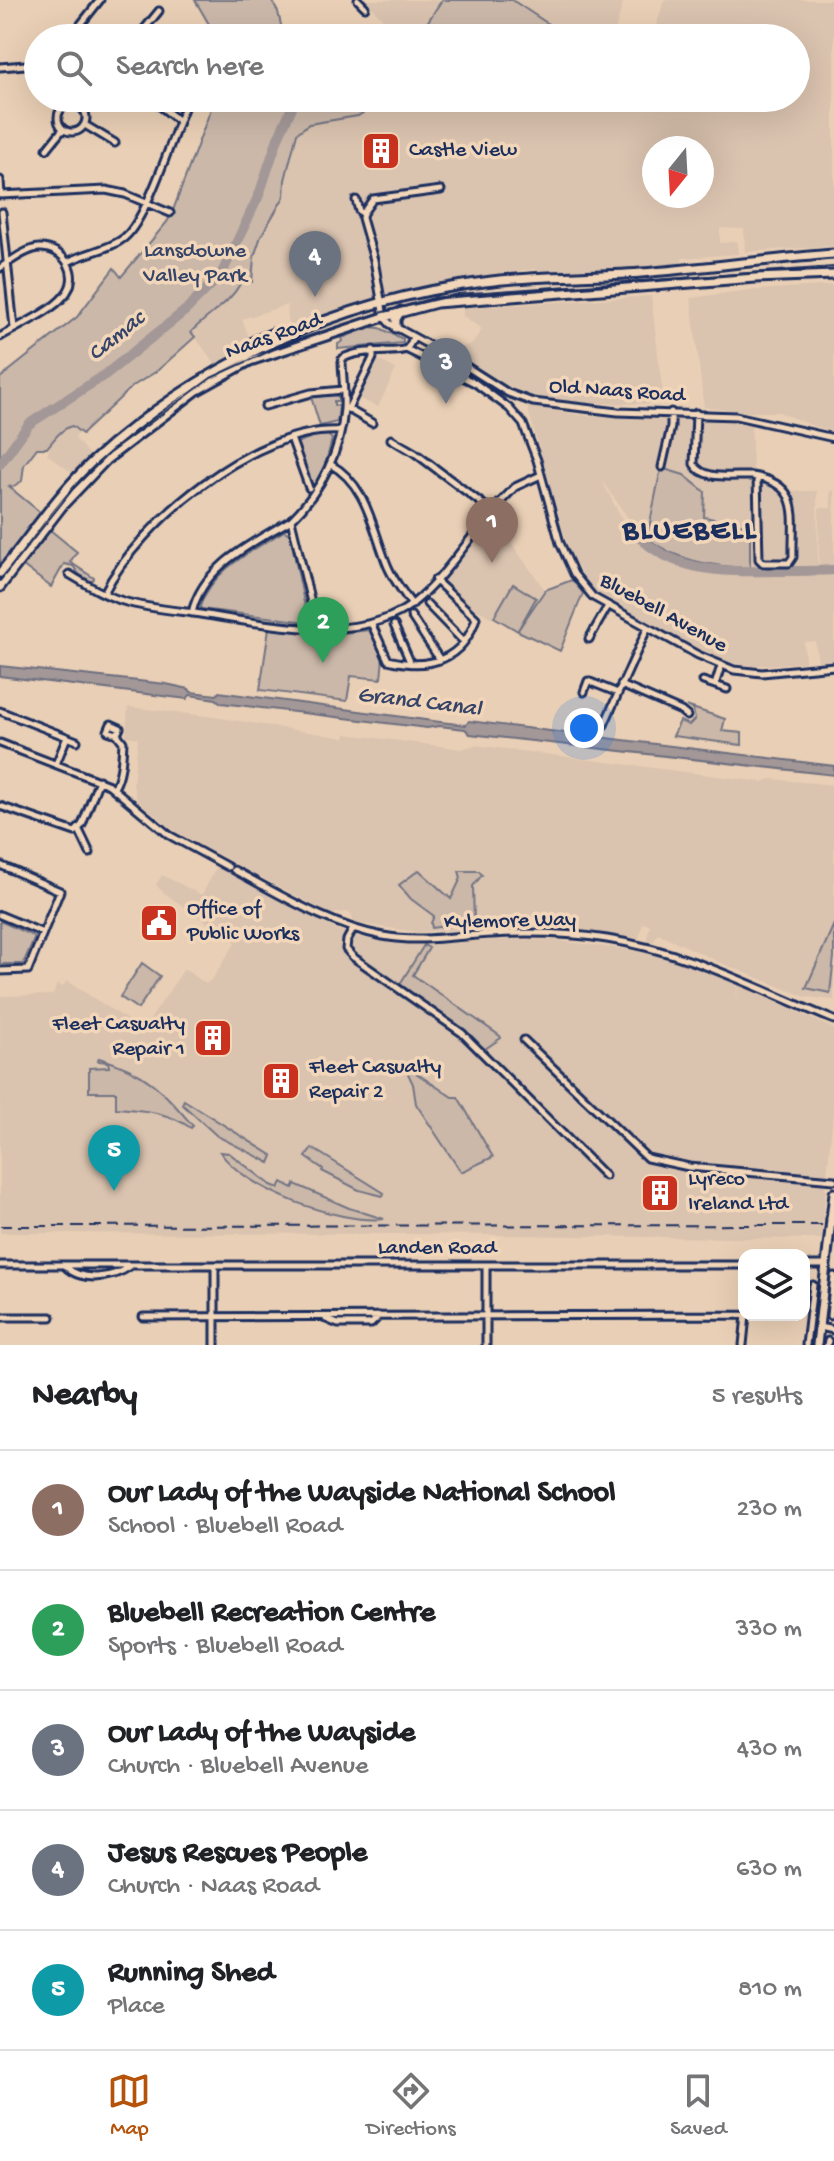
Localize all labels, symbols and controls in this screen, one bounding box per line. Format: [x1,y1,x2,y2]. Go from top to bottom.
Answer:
search box [24,24,810,112]
icon: search [52,46,96,90]
text: Search here [116,51,264,86]
building icon: Castle View [360,130,402,172]
north arrow [642,136,714,208]
place label: Castle View [409,138,517,164]
pin: 4 [289,231,341,297]
park label: Lansdowne Valley Park [142,239,249,290]
water label: Camac [83,304,154,369]
street label: Naas Road [222,307,327,366]
pin: 3 [420,338,472,404]
street label: Old Naas Road [548,374,688,410]
pin: 1 [466,497,518,563]
district label: BLUEBELL [622,515,757,550]
street label: Bluebell Avenue [594,568,732,660]
pin: 2 [297,597,349,663]
water label: Grand Canal [355,681,484,725]
your location [564,708,604,748]
place label: Office of Public Works [186,897,300,948]
public building icon: Office of Public Works [138,902,180,944]
street label: Kylemore Way [444,908,577,936]
place label: Fleet Casualty Repair 1 [52,1012,185,1063]
building icon: Fleet Casualty Repair 1 [192,1017,234,1059]
place label: Fleet Casualty Repair 2 [308,1055,442,1106]
building icon: Fleet Casualty Repair 2 [260,1060,302,1102]
pin: 5 [88,1125,140,1191]
place label: Lyreco Ireland Ltd [688,1167,790,1218]
building icon: Lyreco Ireland Ltd [639,1172,681,1214]
street label: Landen Road [378,1236,498,1262]
map controls [738,1249,810,1321]
button: layers [738,1249,810,1321]
text: Nearby [32,1377,137,1417]
text: 5 results [712,1382,802,1413]
text: Our Lady of the Wayside National School [108,1477,616,1512]
text: 1 [53,1495,63,1526]
text: 230 m [736,1495,802,1526]
text: School · Bluebell Road [108,1512,342,1543]
text: Bluebell Recreation Centre [108,1597,435,1632]
text: 2 [52,1615,64,1646]
text: 330 m [736,1615,802,1646]
text: Sports · Bluebell Road [108,1632,342,1663]
text: Our Lady of the Wayside [108,1717,415,1752]
text: 3 [51,1735,65,1766]
text: 430 m [737,1735,802,1766]
text: Church · Bluebell Avenue [108,1752,368,1783]
text: Jesus Rescues People [108,1837,367,1872]
text: 4 [52,1855,64,1886]
text: 630 m [736,1855,802,1886]
text: Church · Naas Road [108,1872,319,1903]
text: Running Shed [108,1957,274,1992]
text: 5 [51,1975,65,2006]
text: 810 m [738,1975,802,2006]
text: Place [108,1992,165,2023]
tab: Map [107,2069,151,2143]
tab: Directions [366,2069,456,2143]
tab: Saved [670,2069,727,2143]

